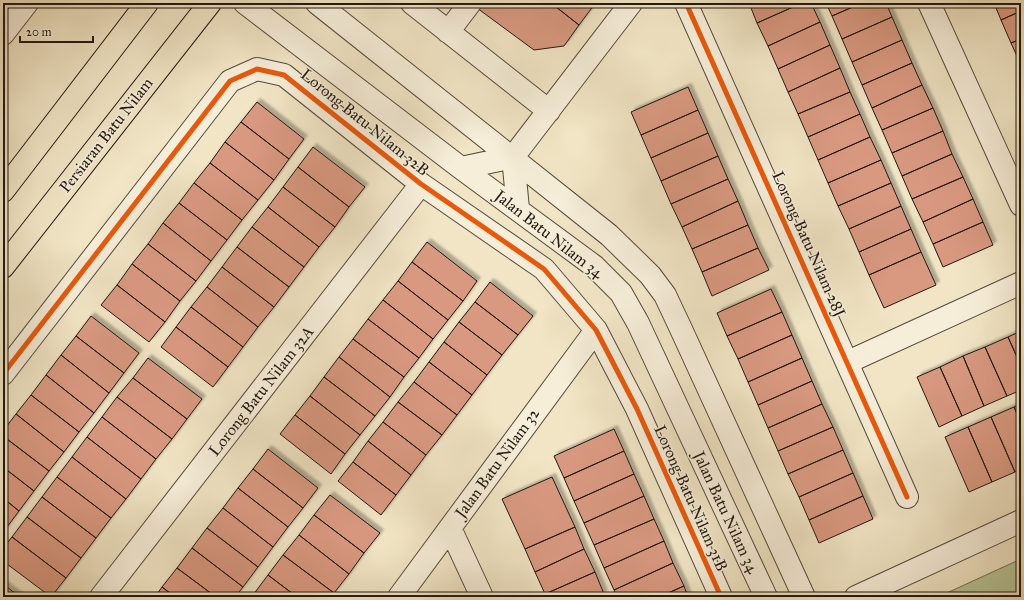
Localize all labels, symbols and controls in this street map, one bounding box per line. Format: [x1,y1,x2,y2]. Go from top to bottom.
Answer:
scale bar [20,18,93,44]
text: 20 m [26,25,52,39]
street label: Lorong Batu Nilam 32B [296,64,433,180]
street label: Persiaran Batu Nilam [55,73,157,196]
street label: Lorong Batu Nilam 28J [767,168,850,321]
street label: Jalan Batu Nilam 34 [489,185,608,284]
street label: Lorong Batu Nilam 32A [204,322,319,460]
street label: Jalan Batu Nilam 32 [450,404,544,524]
street label: Lorong Batu Nilam 31B [649,422,732,574]
street label: Jalan Batu Nilam 34 [688,446,763,577]

